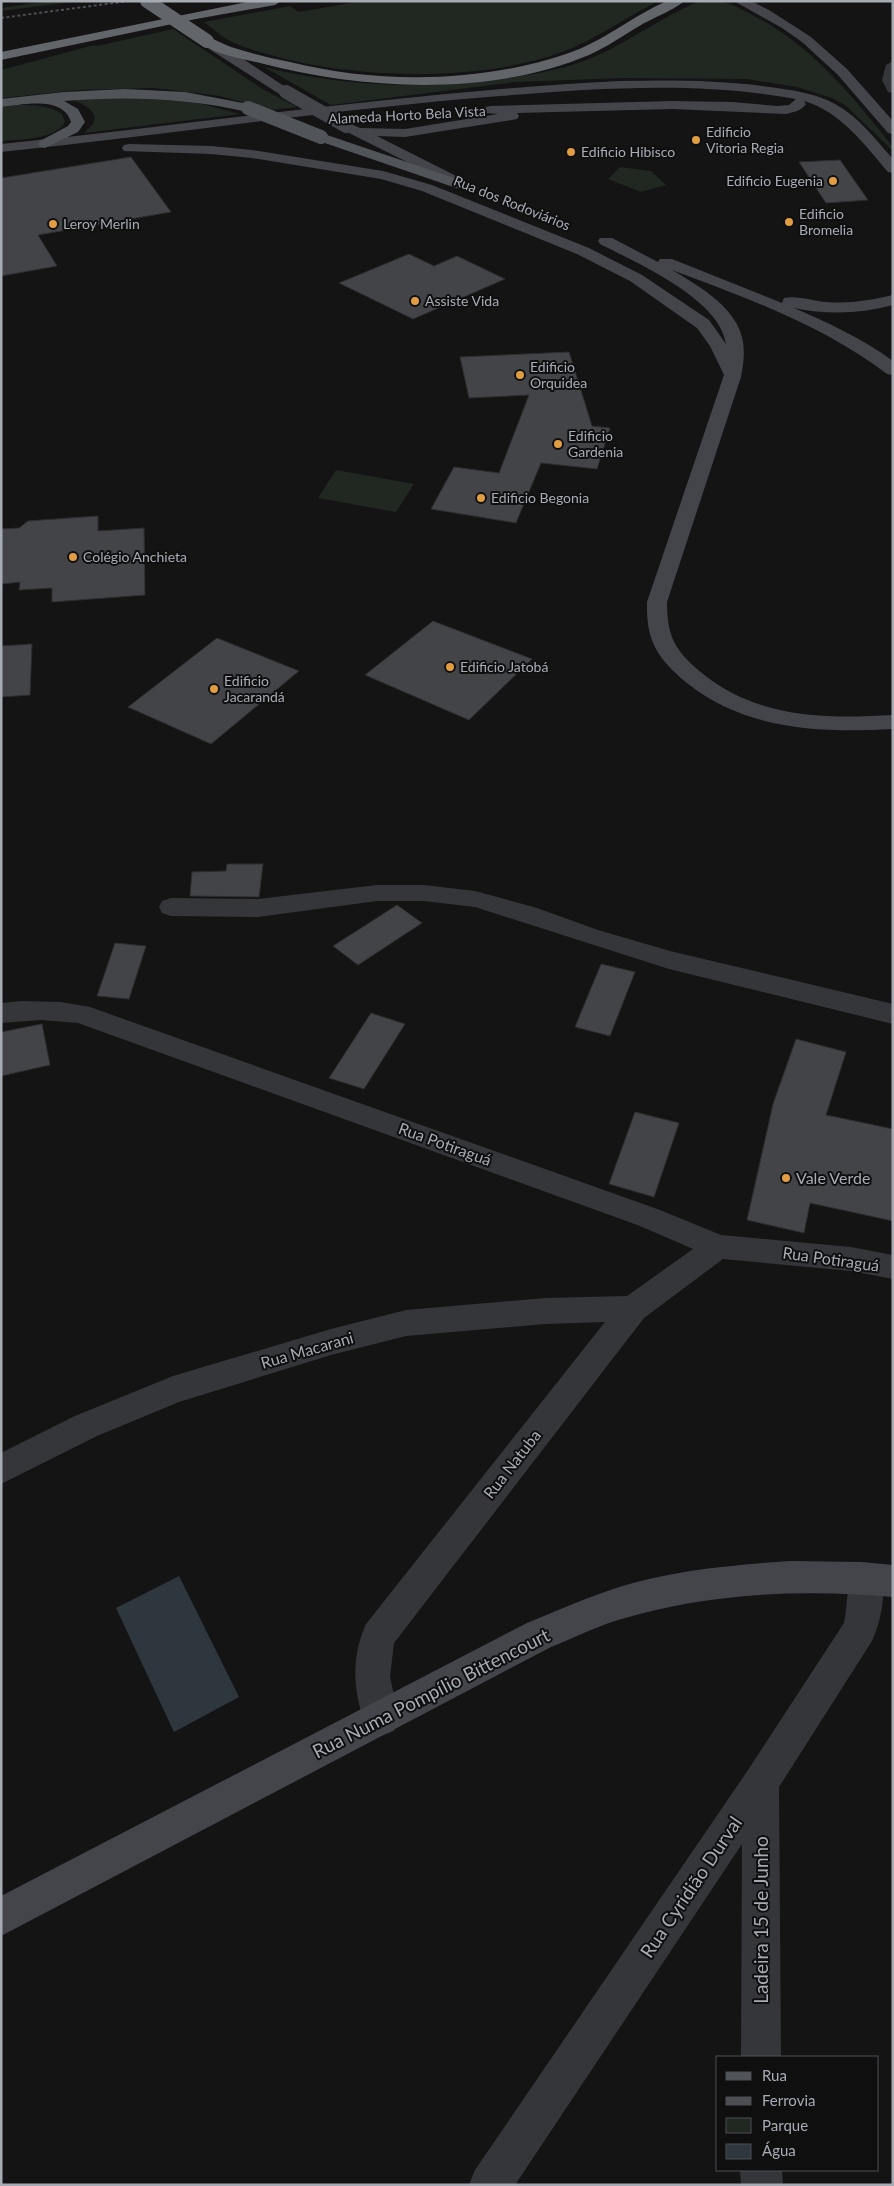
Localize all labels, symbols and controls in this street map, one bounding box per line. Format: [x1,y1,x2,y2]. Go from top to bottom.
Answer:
street label: Alameda Horto Bela Vista [328,102,486,127]
place label: Edificio Vitoria Regia [706,123,784,156]
marker: Edificio Vitoria Regia [690,134,702,146]
place label: Edificio Hibisco [581,143,675,160]
marker: Edificio Hibisco [565,146,577,158]
street label: Rua dos Rodoviários [451,171,573,234]
place label: Edificio Eugenia [726,172,823,189]
marker: Edificio Eugenia [827,175,839,187]
place label: Edificio Bromelia [799,205,853,238]
place label: Leroy Merlin [63,215,140,232]
marker: Edificio Bromelia [783,216,795,228]
marker: Leroy Merlin [47,218,59,230]
place label: Assiste Vida [425,292,499,309]
marker: Assiste Vida [409,295,421,307]
place label: Edificio Orquidea [530,358,587,391]
marker: Edificio Orquidea [514,369,526,381]
place label: Edificio Gardenia [568,427,623,460]
marker: Edificio Gardenia [552,438,564,450]
place label: Edificio Begonia [491,489,589,506]
marker: Edificio Begonia [475,492,487,504]
place label: Colégio Anchieta [83,548,187,565]
marker: Colégio Anchieta [67,551,79,563]
place label: Edificio Jatobá [460,658,548,675]
marker: Edificio Jatobá [444,661,456,673]
place label: Edificio Jacarandá [224,672,285,705]
marker: Edificio Jacarandá [208,683,220,695]
street label: Rua Potiraguá [396,1118,494,1169]
place label: Vale Verde [796,1168,870,1187]
marker: Vale Verde [780,1172,792,1184]
street label: Rua Potiraguá [781,1242,881,1275]
street label: Rua Macarani [258,1327,355,1372]
street label: Rua Natuba [479,1426,544,1502]
street label: Rua Numa Pompílio Bittencourt [308,1623,553,1763]
street label: Rua Cyridião Durval [635,1812,746,1962]
street label: Ladeira 15 de Junho [749,1836,772,2004]
legend [716,2056,879,2171]
text: Rua [762,2066,787,2084]
text: Ferrovia [762,2091,815,2109]
text: Parque [762,2116,808,2134]
text: Água [762,2141,796,2159]

